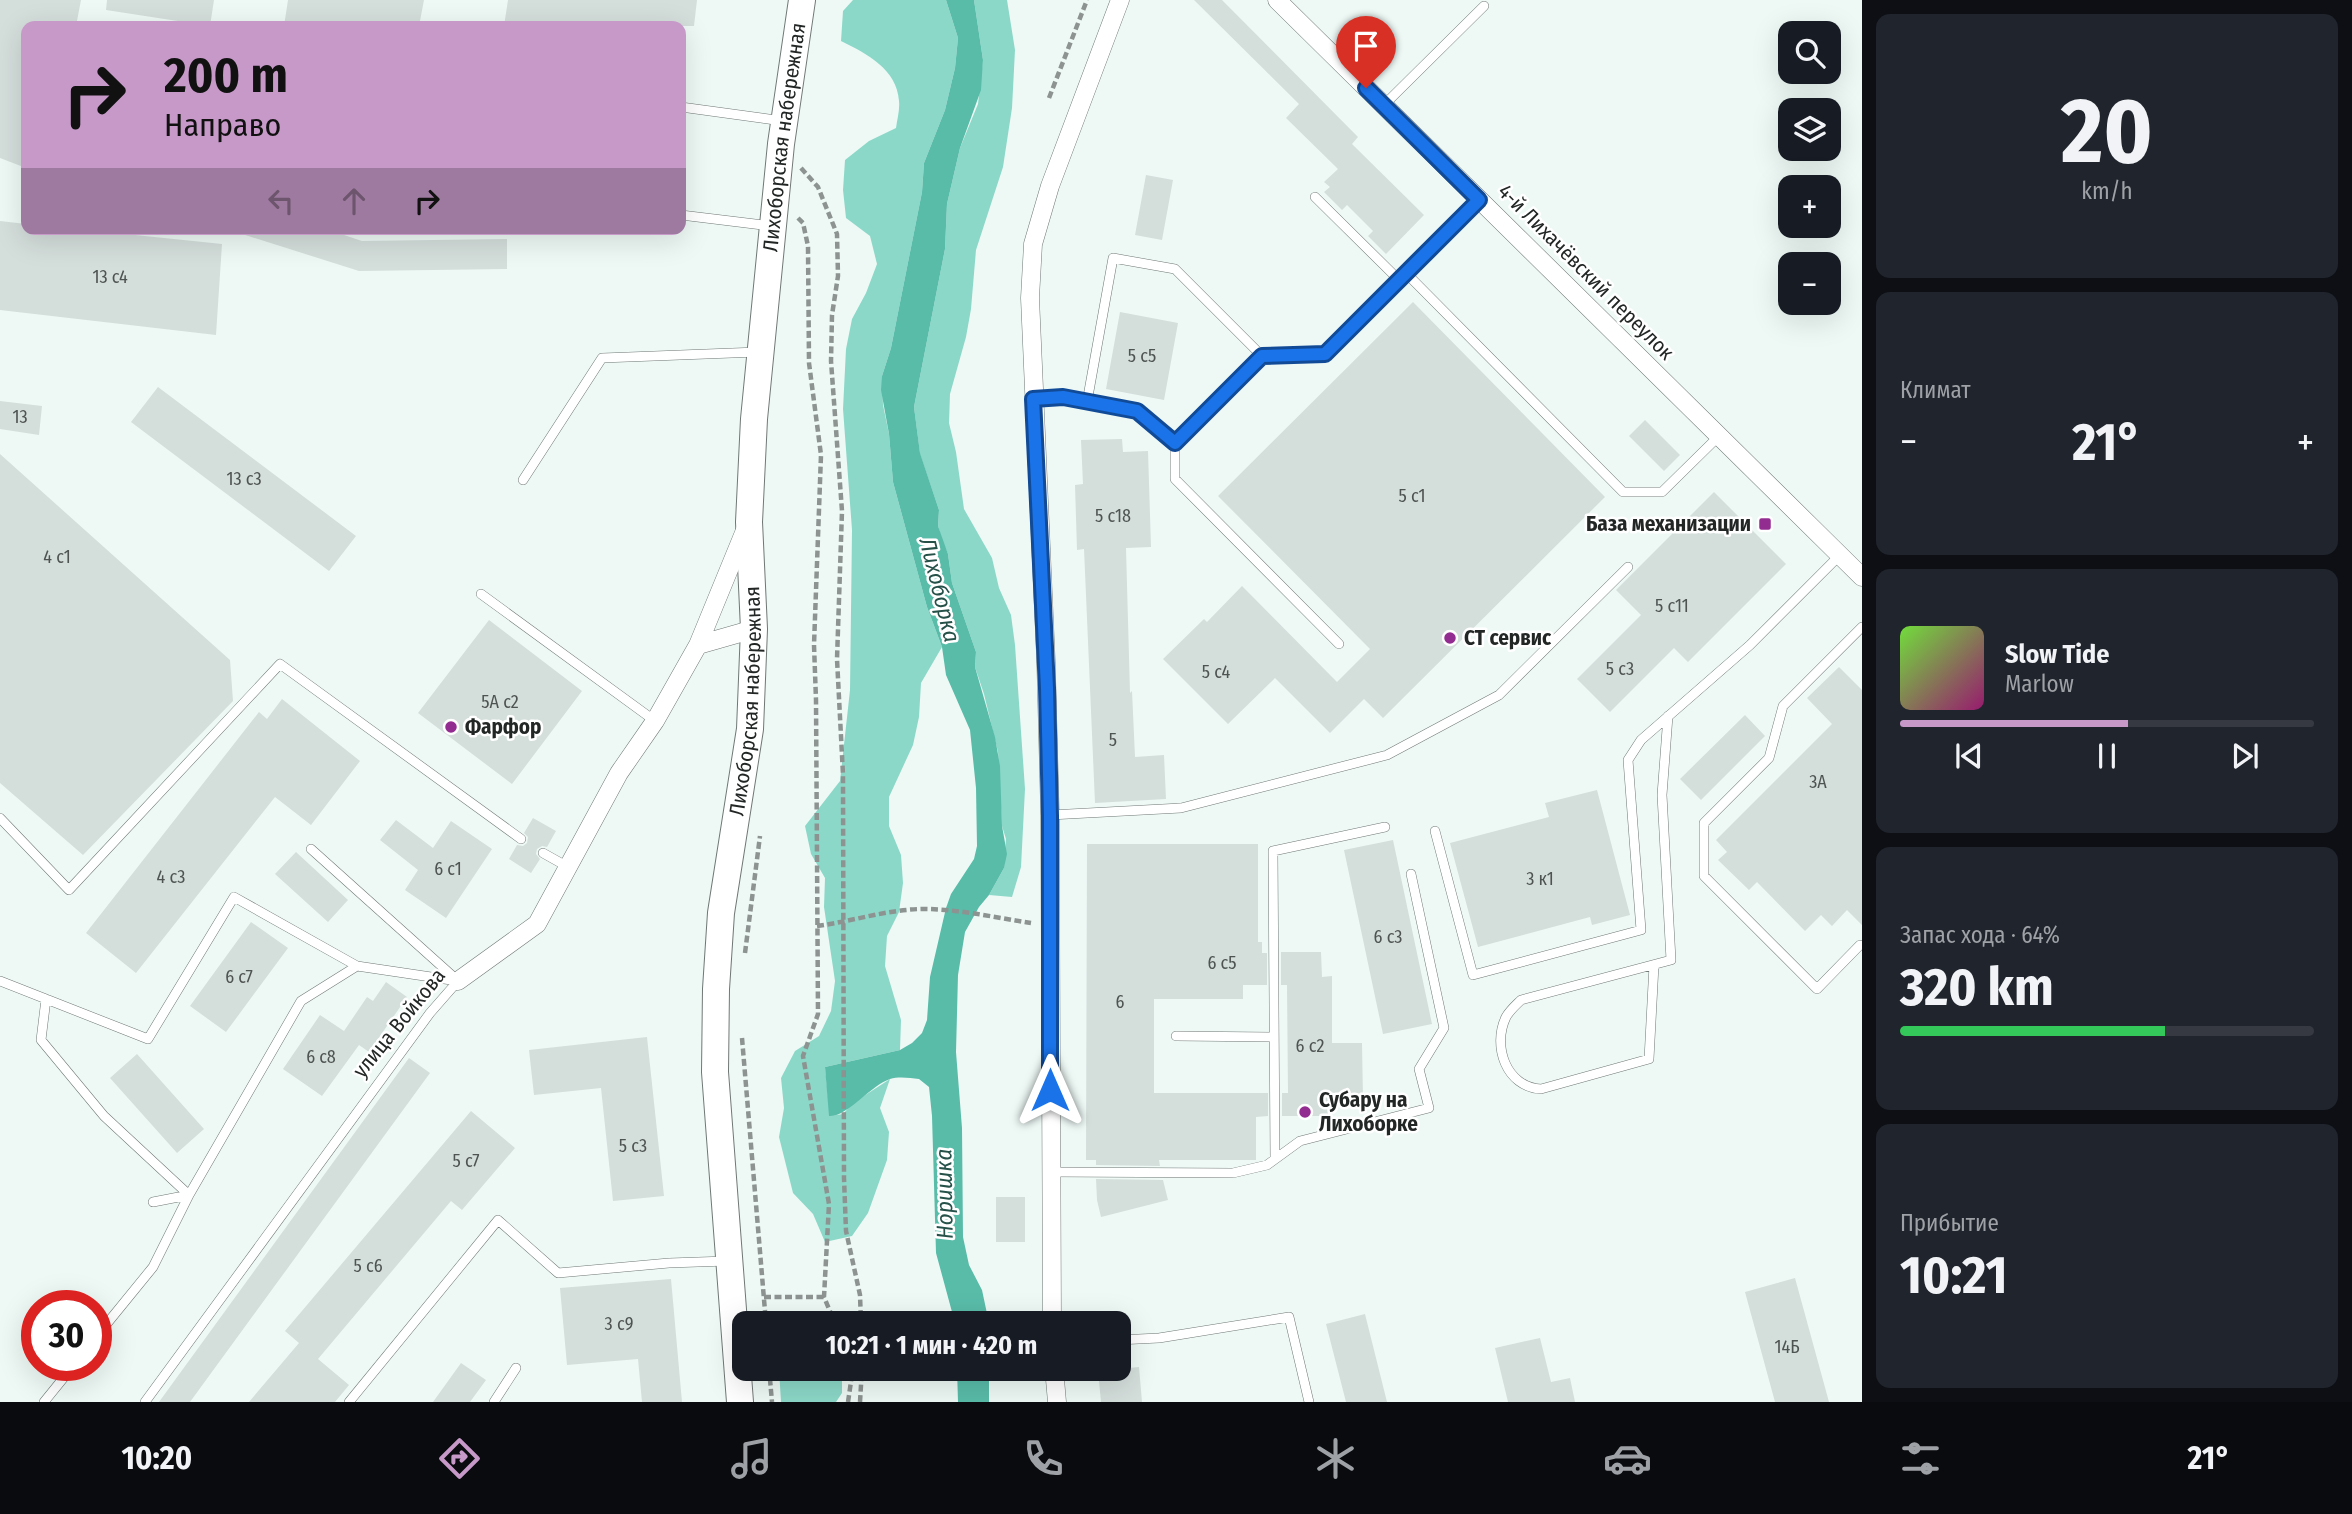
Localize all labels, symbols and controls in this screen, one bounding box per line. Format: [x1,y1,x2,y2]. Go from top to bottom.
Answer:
pin [1336,16,1396,88]
street label: Лихоборская набережная [757,21,812,253]
map controls [1778,21,1841,315]
button: search [1778,21,1841,84]
icon: arrive [1347,27,1385,65]
text: 200 m [164,46,288,105]
icon: right [49,49,140,140]
text: 20 [2061,77,2153,186]
button: layers [1778,98,1841,161]
text: Направо [164,106,281,144]
button: + [1778,175,1841,238]
text: km/h [2081,177,2133,205]
street label: 4-й Лихачёвский переулок [1493,179,1680,366]
icon: left [262,182,300,220]
icon: ahead [335,182,373,220]
icon: right [408,182,446,220]
button: − [1778,252,1841,315]
house number: 13 с4 [92,266,128,288]
house number: 5 с5 [1128,345,1156,367]
text: Климат [1900,376,1971,404]
house number: 13 [12,406,28,428]
text: 21° [2072,411,2142,474]
text: − [1900,419,1917,465]
text: + [2297,419,2314,465]
house number: 13 с3 [226,468,262,490]
house number: 5 с1 [1399,485,1426,507]
house number: 5 с18 [1095,505,1131,527]
place label: База механизации [1586,511,1751,537]
marker: База механизации [1757,516,1773,532]
water label: Лихоборка [913,534,966,645]
house number: 4 с1 [43,546,71,568]
street label: Лихоборская набережная [724,586,767,818]
house number: 5 с11 [1655,595,1689,617]
place label: СТ сервис [1464,625,1552,651]
marker: СТ сервис [1442,630,1458,646]
text: Slow Tide [2005,639,2109,670]
house number: 5 с3 [1606,658,1634,680]
house number: 5 с4 [1202,661,1230,683]
text: Marlow [2005,670,2074,698]
house number: 5А с2 [481,691,519,713]
place label: Фарфор [465,714,541,740]
marker: Фарфор [443,719,459,735]
house number: 5 [1109,729,1117,751]
icon: previous [1950,737,1988,775]
icon: pause [2088,737,2126,775]
icon: next [2226,737,2264,775]
house number: 3А [1809,771,1827,793]
house number: 6 с1 [434,858,462,880]
house number: 4 с3 [157,866,185,888]
house number: 3 к1 [1526,868,1554,890]
text: Запас хода · 64% [1900,921,2060,949]
house number: 6 с3 [1374,926,1402,948]
house number: 6 с5 [1207,952,1237,974]
text: 320 km [1900,956,2054,1019]
street label: улица Войкова [347,963,451,1083]
house number: 6 с7 [225,966,253,988]
house number: 6 [1116,991,1125,1013]
house number: 6 с2 [1296,1035,1324,1057]
house number: 6 с8 [306,1046,336,1068]
position arrow [1013,1053,1087,1127]
place label: Субару на Лихоборке [1319,1087,1418,1137]
marker: Субару на Лихоборке [1297,1104,1313,1120]
house number: 5 с3 [619,1135,647,1157]
water label: Норишка [929,1149,959,1239]
house number: 5 с7 [452,1150,480,1172]
text: Прибытие [1900,1209,1999,1237]
text: 10:21 [1900,1244,2007,1307]
house number: 5 с6 [353,1255,383,1277]
speed limit sign: 30 [21,1290,112,1381]
house number: 3 с9 [605,1313,633,1335]
text: 10:21 · 1 мин · 420 m [826,1330,1037,1361]
house number: 14Б [1774,1336,1800,1358]
icon: directions [435,1434,484,1483]
icon: music [727,1434,776,1483]
icon: phone [1019,1434,1068,1483]
icon: climate [1311,1434,1360,1483]
icon: car [1603,1434,1652,1483]
icon: filters [1896,1434,1945,1483]
text: 10:20 [122,1439,192,1477]
text: 21° [2188,1439,2230,1477]

